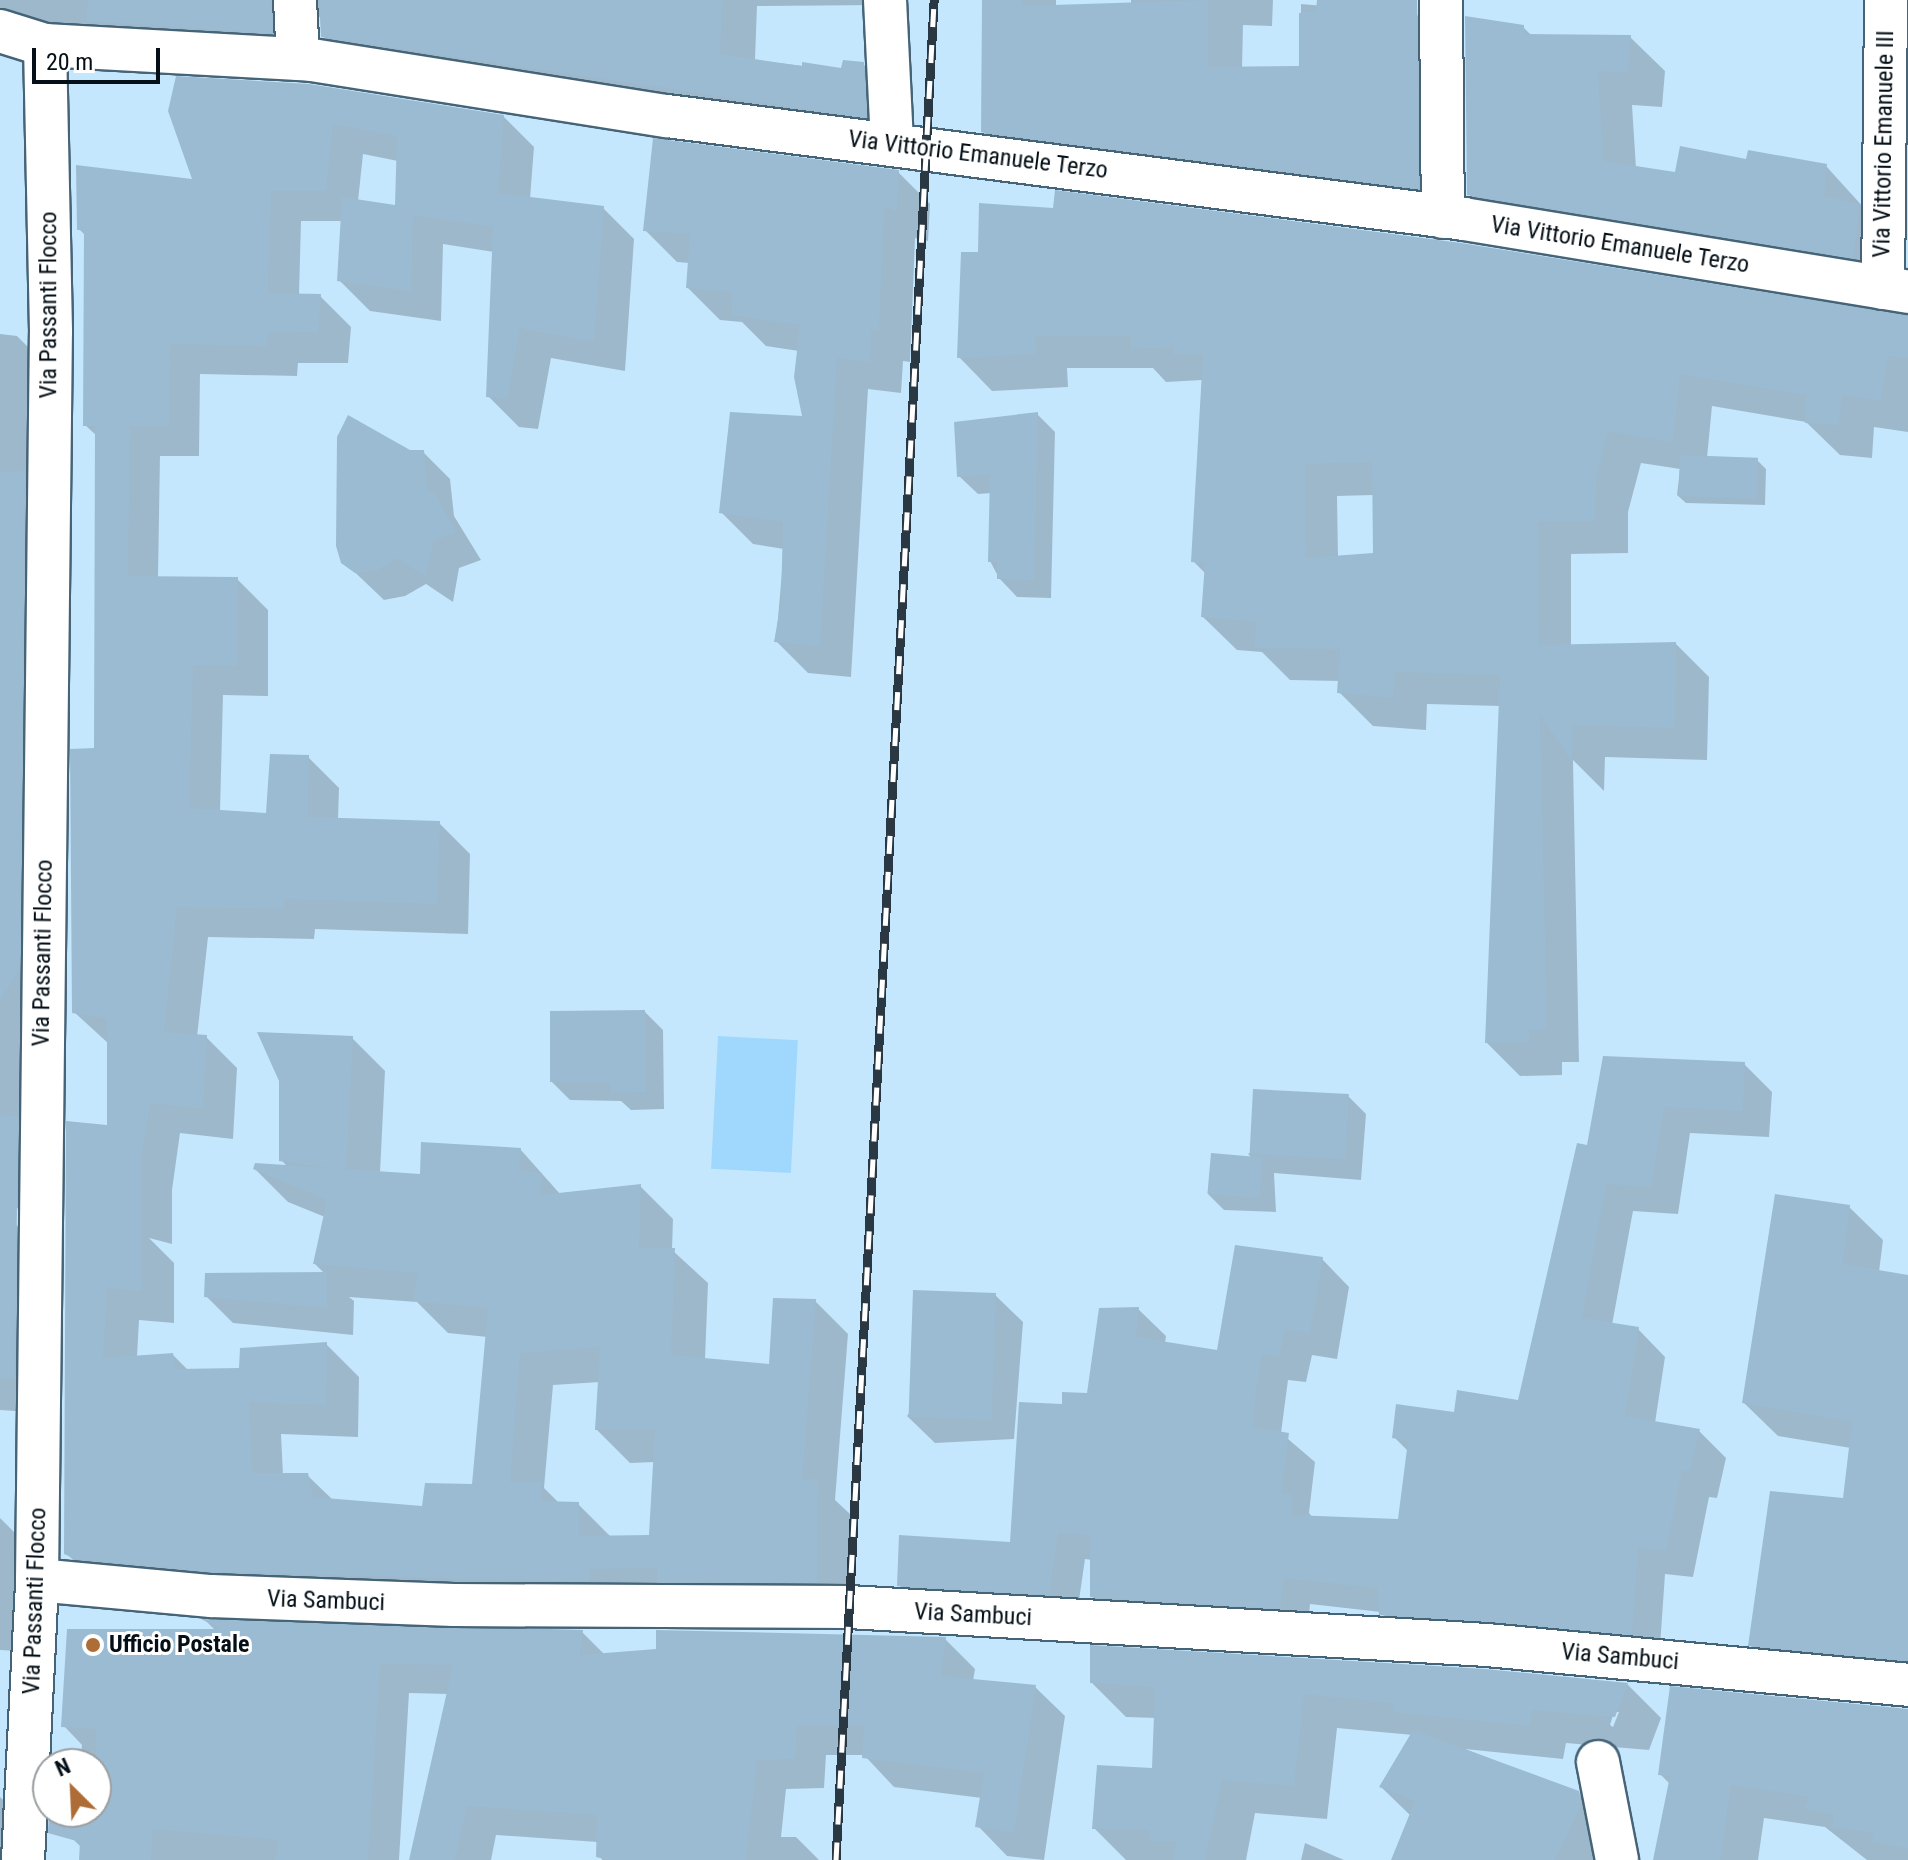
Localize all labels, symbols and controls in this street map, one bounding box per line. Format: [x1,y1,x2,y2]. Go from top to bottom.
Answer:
street label: Via Vittorio Emanuele III [1868,30,1900,258]
scale bar [36,32,164,82]
text: 20 m [46,48,93,76]
street label: Via Vittorio Emanuele Terzo [846,125,1110,185]
street label: Via Vittorio Emanuele Terzo [1488,210,1752,280]
street label: Via Passanti Flocco [35,211,63,399]
street label: Via Passanti Flocco [27,859,59,1047]
street label: Via Passanti Flocco [17,1507,53,1695]
street label: Via Sambuci [267,1585,385,1617]
street label: Via Sambuci [913,1598,1033,1632]
place label: Ufficio Postale [109,1631,249,1659]
marker: Ufficio Postale [84,1636,102,1654]
street label: Via Sambuci [1560,1638,1680,1676]
north arrow [32,1748,112,1828]
text: N [52,1753,74,1782]

